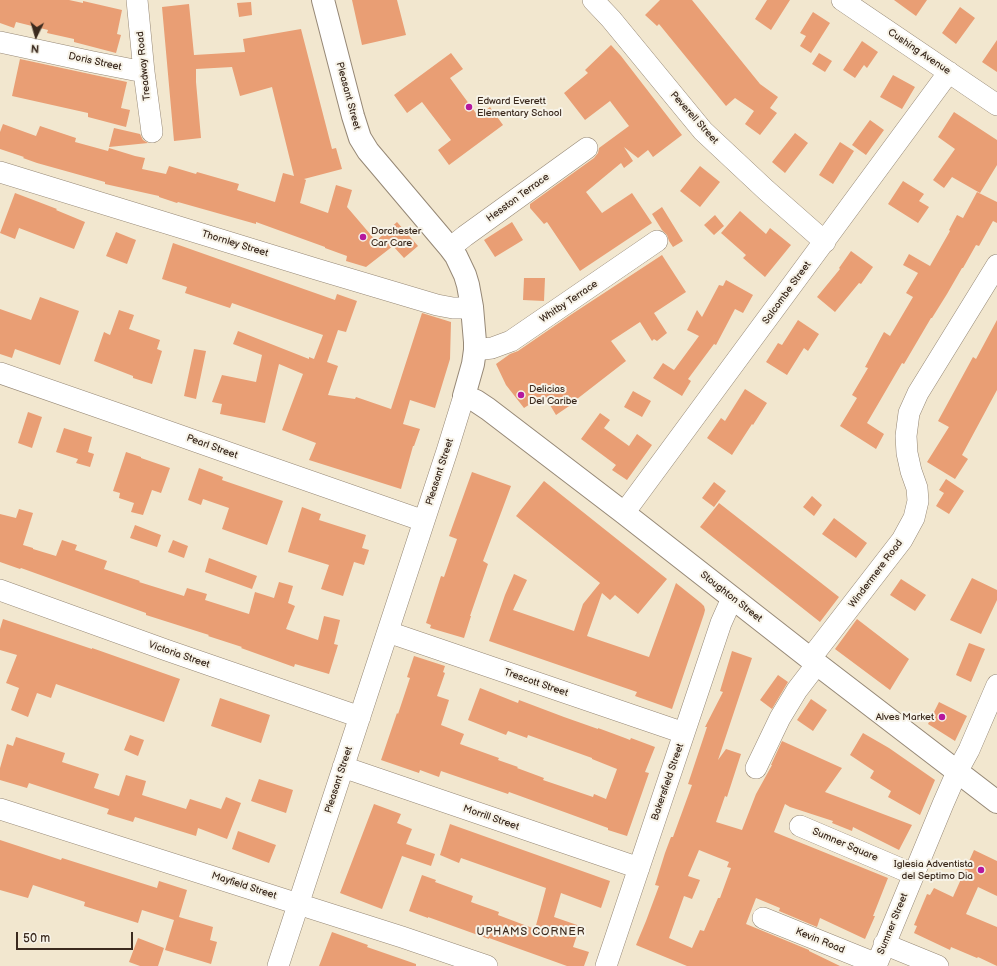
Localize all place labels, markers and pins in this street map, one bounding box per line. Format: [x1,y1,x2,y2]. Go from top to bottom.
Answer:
place label: Edward Everett Elementary School [477,95,562,118]
marker: Edward Everett Elementary School [464,102,474,112]
place label: Dorchester Car Care [371,225,421,248]
marker: Dorchester Car Care [358,232,368,242]
place label: Delicias Del Caribe [529,383,577,406]
marker: Delicias Del Caribe [516,390,526,400]
place label: Alves Market [876,711,934,723]
marker: Alves Market [937,712,947,722]
place label: Iglesia Adventista del Septimo Dia [894,858,973,882]
marker: Iglesia Adventista del Septimo Dia [976,865,986,875]

